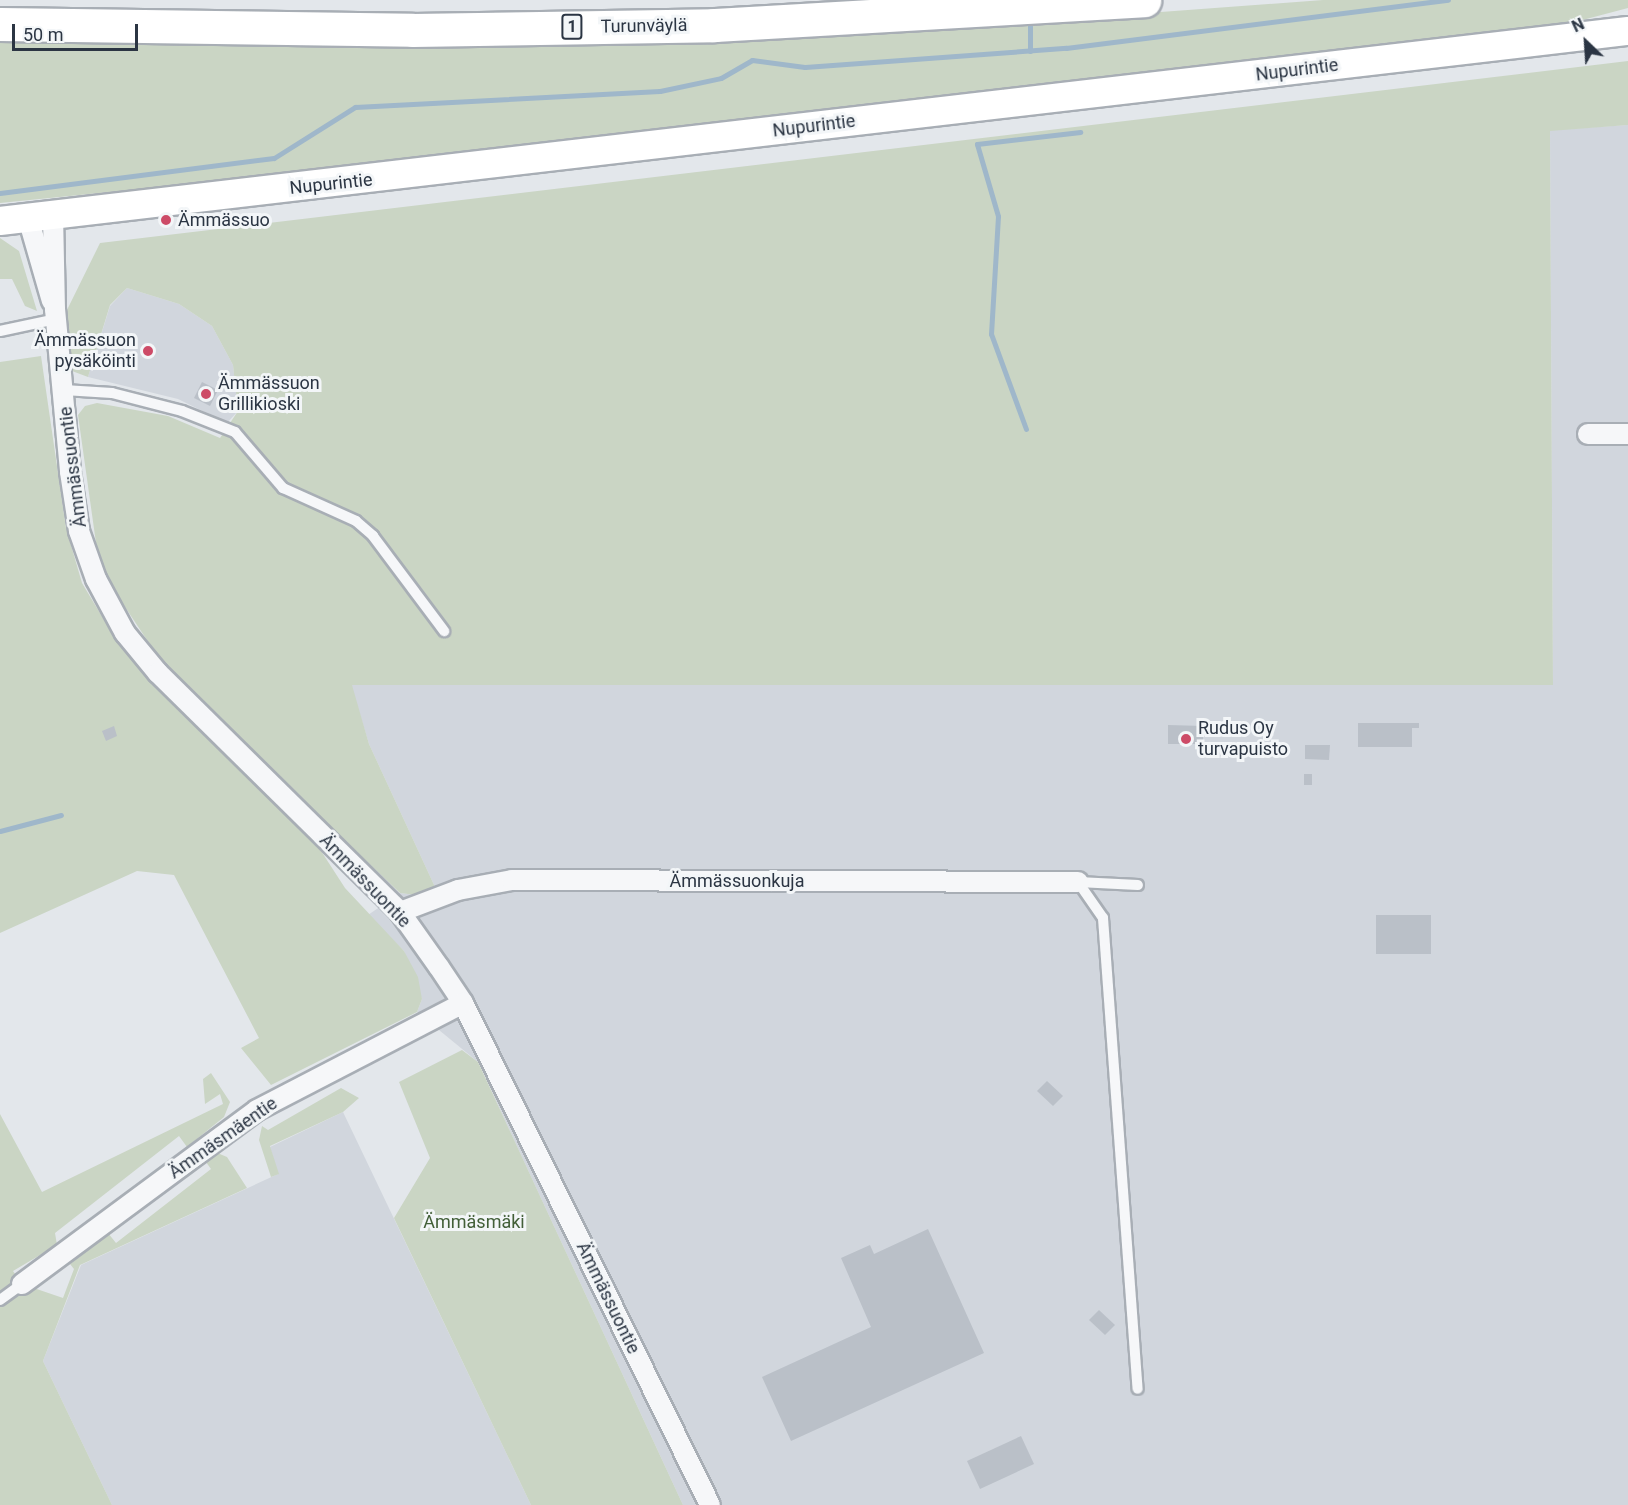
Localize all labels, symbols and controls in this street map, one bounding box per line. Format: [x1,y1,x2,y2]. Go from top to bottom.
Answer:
scale bar [15,12,141,50]
north arrow [1556,12,1616,72]
road number: 1 [560,14,584,40]
street label: Turunväylä [600,14,688,38]
text: N [1569,14,1587,36]
text: 50 m [23,24,63,45]
street label: Nupurintie [1254,54,1340,86]
street label: Nupurintie [771,110,857,142]
street label: Nupurintie [289,169,373,199]
place label: Ämmässuo [178,209,270,231]
marker: Ämmässuo [159,213,173,227]
place label: Ämmässuon pysäköinti [34,330,136,372]
marker: Ämmässuon pysäköinti [141,344,155,358]
place label: Ämmässuon Grillikioski [218,373,320,416]
marker: Ämmässuon Grillikioski [199,387,213,401]
street label: Ämmässuontie [55,405,91,529]
place label: Rudus Oy turvapuisto [1198,718,1288,760]
marker: Rudus Oy turvapuisto [1179,732,1193,746]
street label: Ämmässuontie [315,830,415,932]
street label: Ämmässuonkuja [670,870,804,892]
street label: Ämmäsmäentie [165,1093,281,1183]
park label: Ämmäsmäki [423,1211,525,1233]
street label: Ämmässuontie [572,1239,644,1357]

